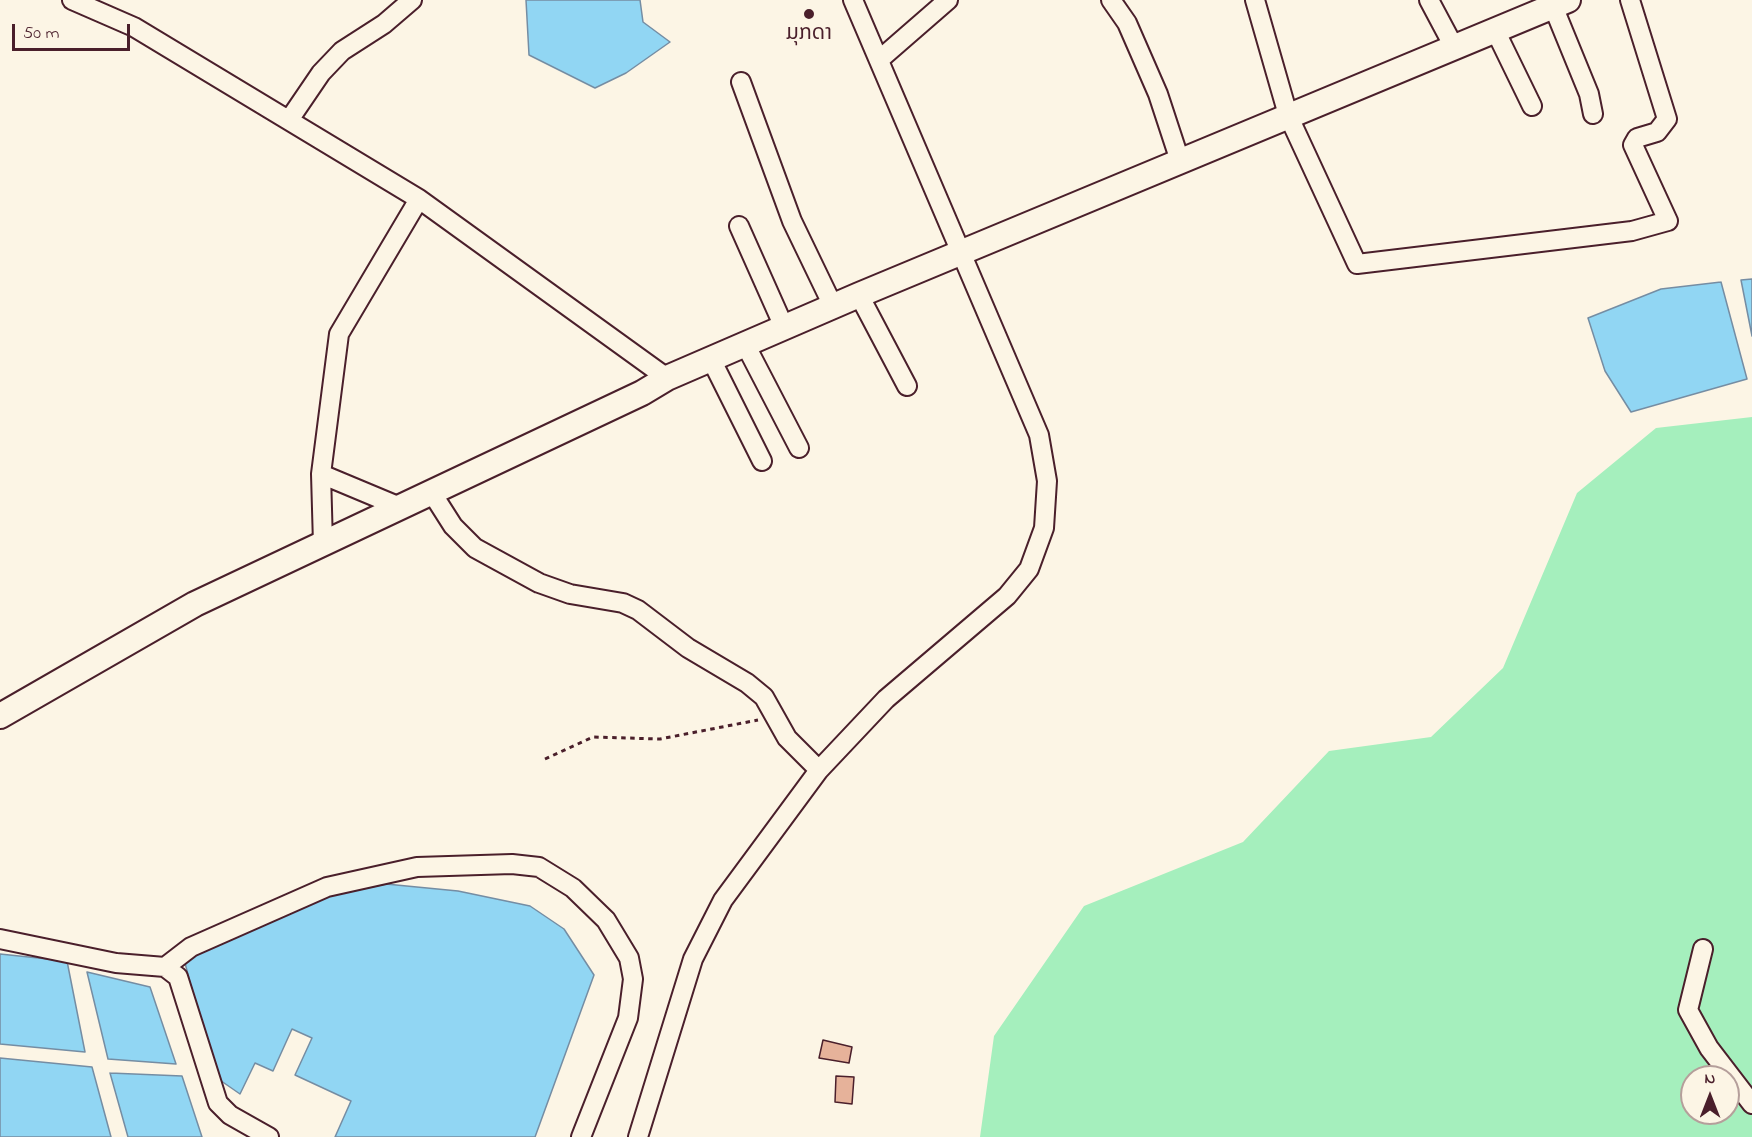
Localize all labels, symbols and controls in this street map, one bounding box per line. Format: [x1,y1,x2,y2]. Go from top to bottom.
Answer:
marker: ມຸກດາ [802,7,816,21]
scale bar [15,12,134,50]
text: 50 m [23,21,60,47]
place label: ມຸກດາ [786,23,832,49]
north arrow [1680,1065,1740,1125]
text: N [1705,1067,1715,1091]

